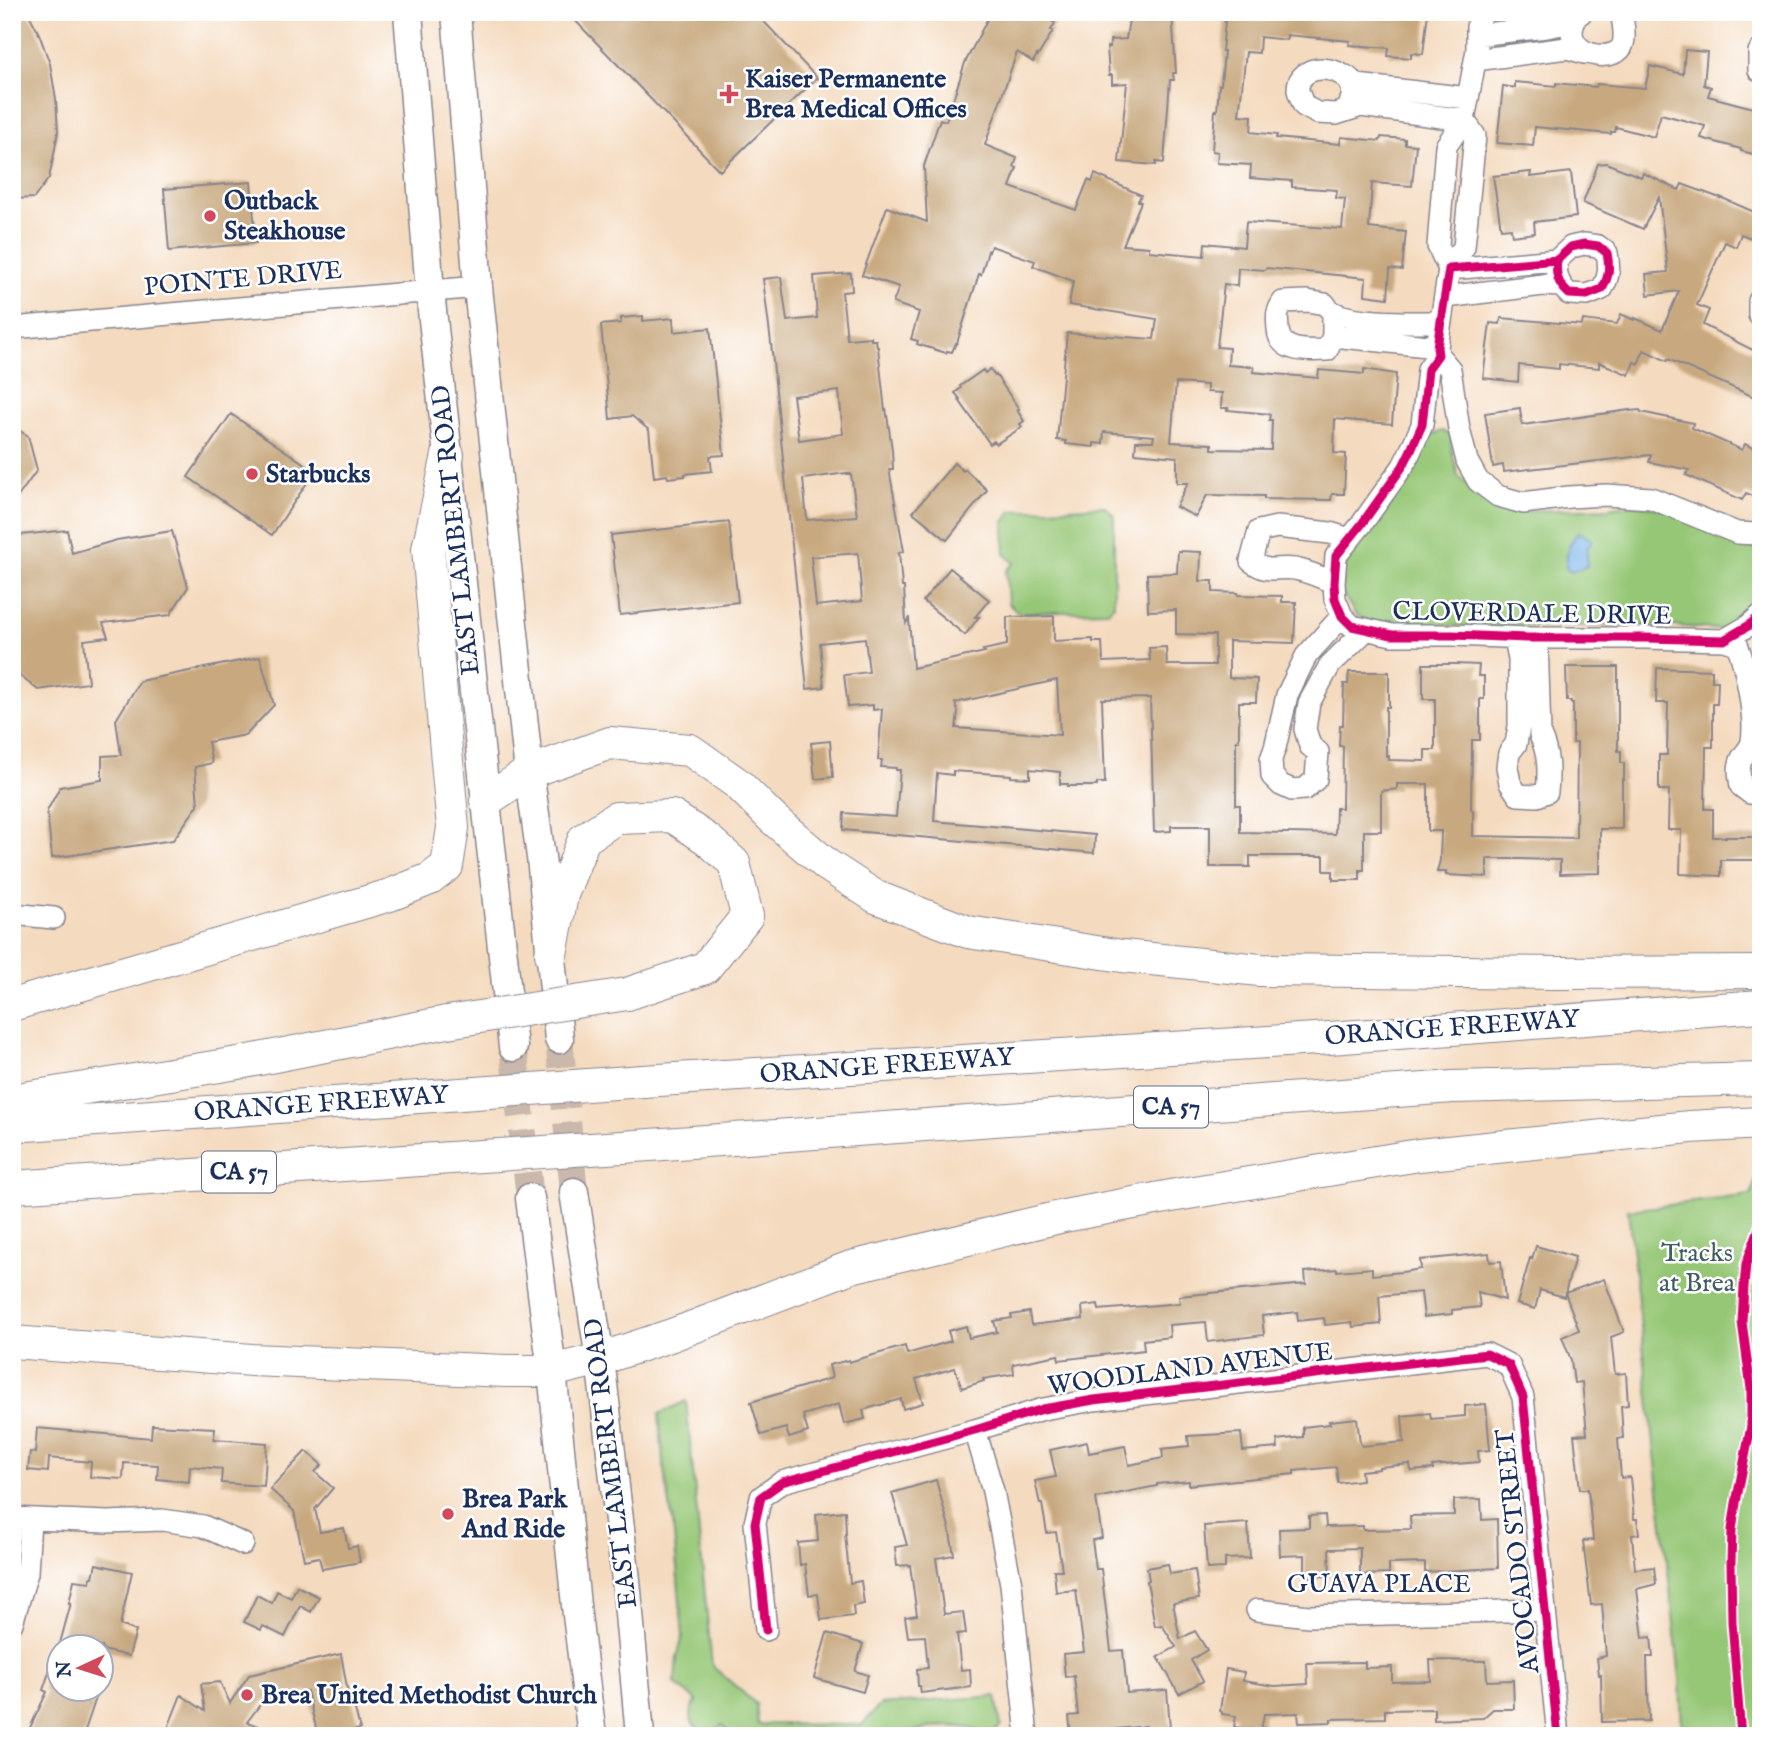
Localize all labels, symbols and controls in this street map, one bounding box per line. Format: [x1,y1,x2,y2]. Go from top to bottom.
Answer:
place label: Kaiser Permanente Brea Medical Offices [745,63,967,126]
marker: Kaiser Permanente Brea Medical Offices [719,84,739,104]
place label: Outback Steakhouse [224,185,346,248]
marker: Outback Steakhouse [202,208,218,224]
street label: POINTE DRIVE [142,254,344,304]
street label: EAST LAMBERT ROAD [424,383,488,677]
place label: Starbucks [266,458,371,491]
marker: Starbucks [244,466,260,482]
street label: CLOVERDALE DRIVE [1392,595,1672,633]
street label: ORANGE FREEWAY [1323,1003,1582,1053]
street label: ORANGE FREEWAY [758,1041,1017,1091]
street label: ORANGE FREEWAY [192,1079,451,1129]
road number: CA 57 [1134,1086,1208,1128]
road number: CA 57 [202,1152,276,1192]
park label: Tracks at Brea [1659,1237,1736,1300]
street label: EAST LAMBERT ROAD [577,1316,645,1610]
street label: WOODLAND AVENUE [1046,1335,1334,1403]
street label: AVOCADO STREET [1489,1427,1547,1676]
place label: Brea Park And Ride [461,1483,568,1546]
marker: Brea Park And Ride [440,1506,456,1522]
street label: GUAVA PLACE [1287,1568,1471,1601]
north arrow [46,1632,116,1702]
text: N [52,1659,78,1679]
place label: Brea United Methodist Church [261,1679,598,1712]
marker: Brea United Methodist Church [239,1687,255,1703]

